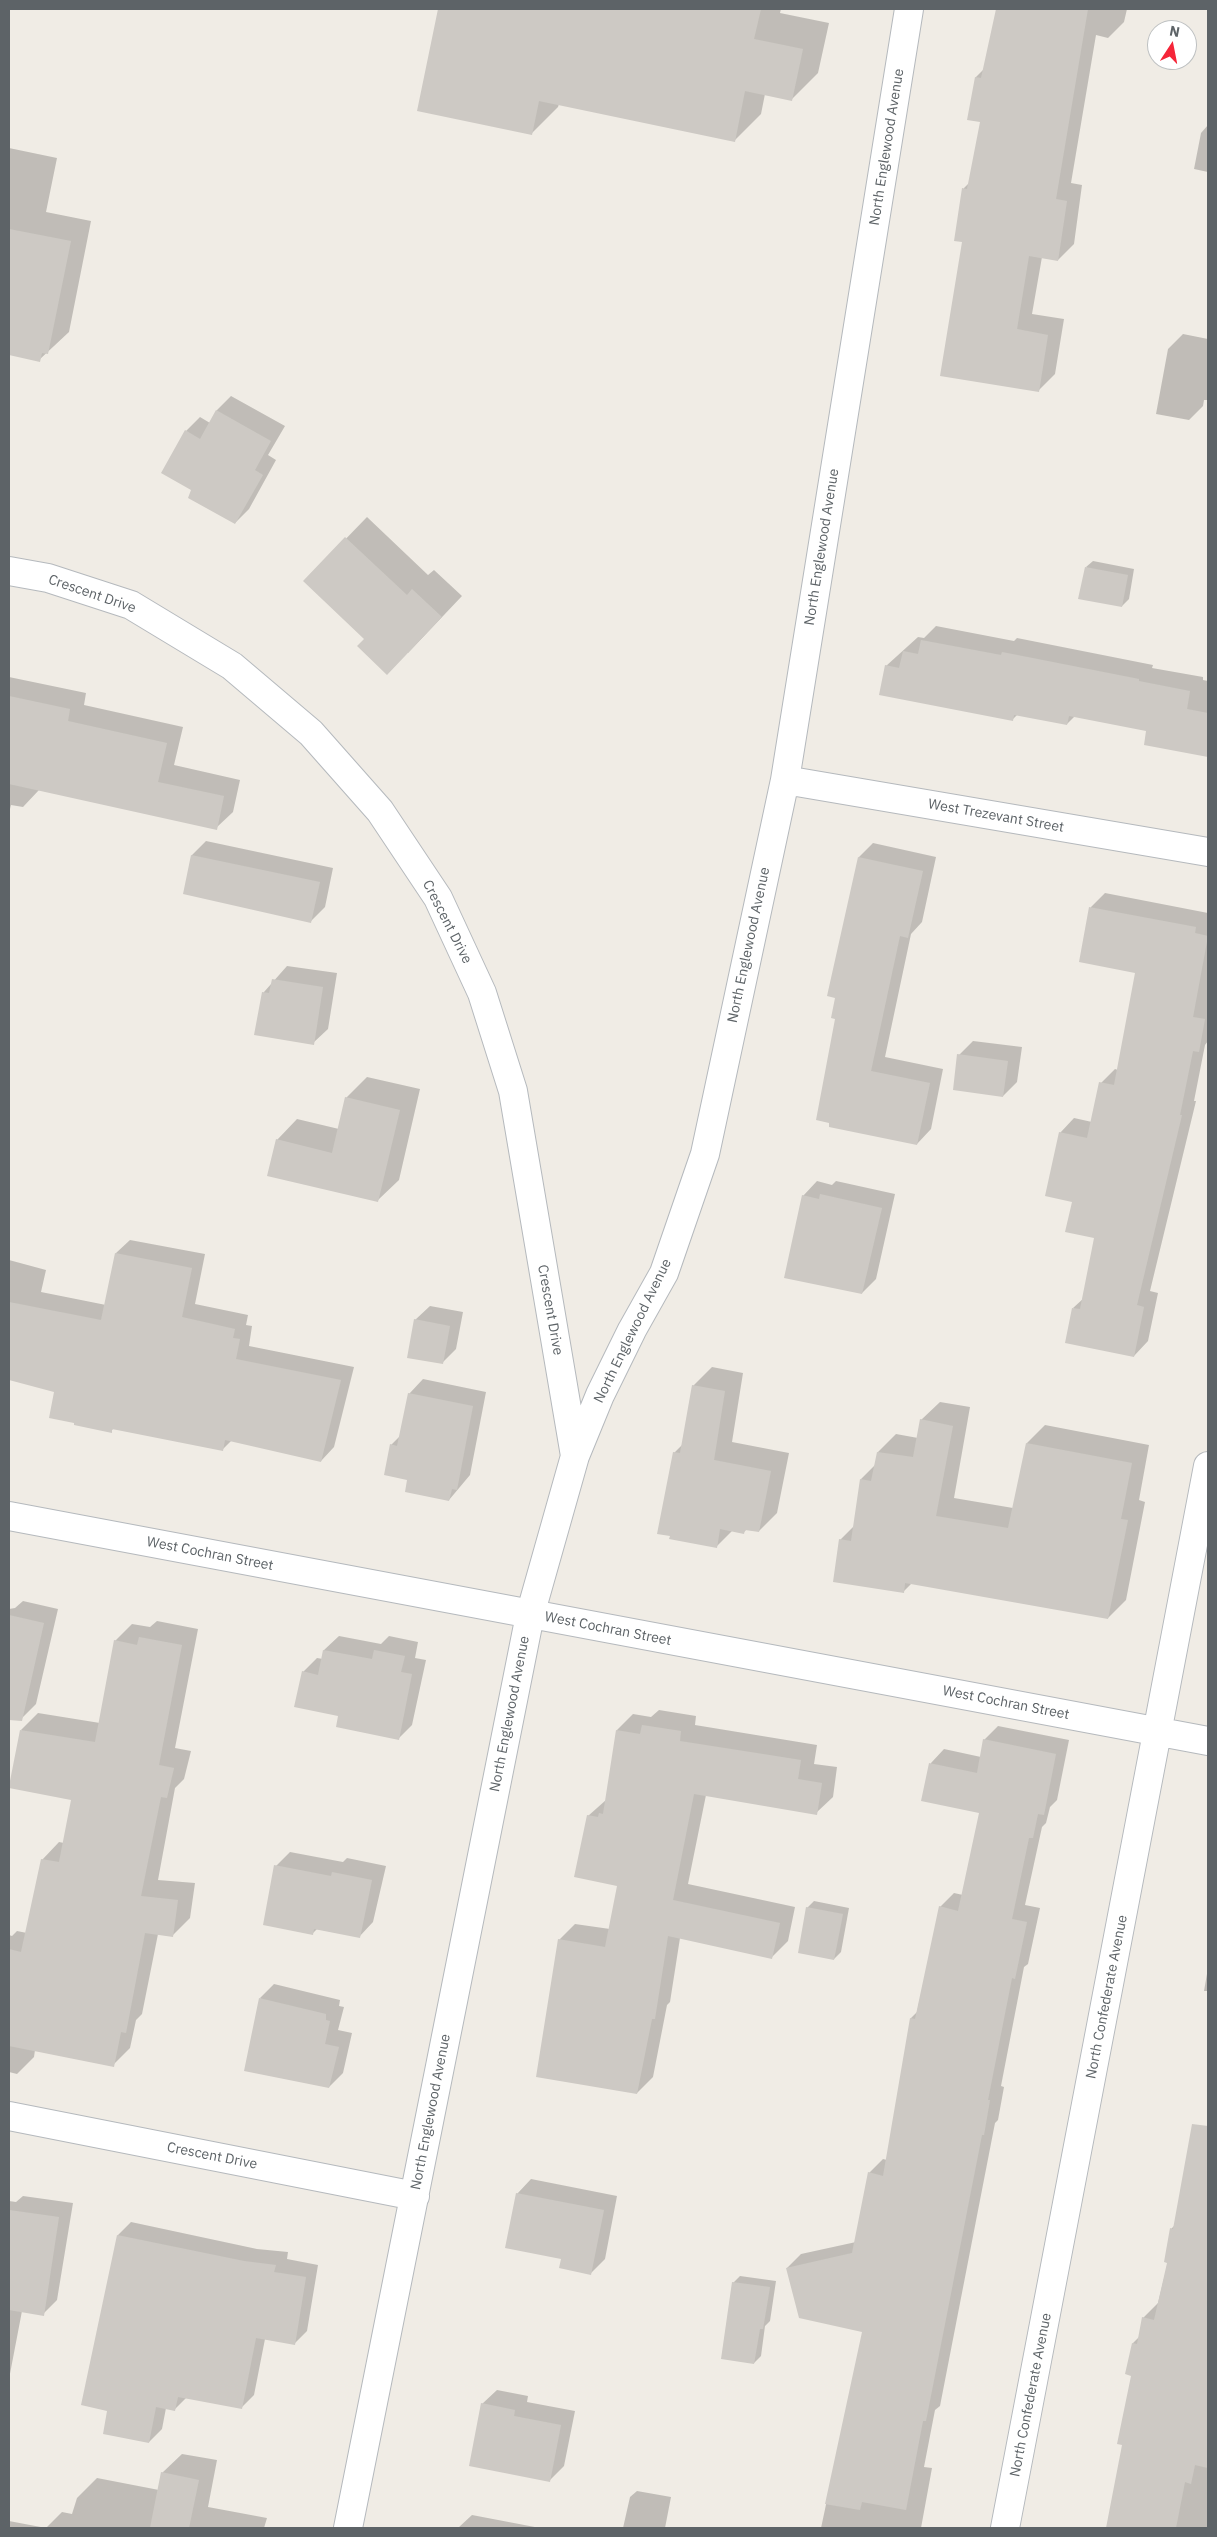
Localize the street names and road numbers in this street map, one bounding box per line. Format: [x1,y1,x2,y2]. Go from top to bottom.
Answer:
street label: North Englewood Avenue [866,67,908,227]
street label: North Englewood Avenue [801,467,843,627]
street label: Crescent Drive [46,571,138,617]
street label: West Trezevant Street [927,796,1065,836]
street label: North Englewood Avenue [724,866,774,1024]
street label: Crescent Drive [419,877,475,967]
street label: North Englewood Avenue [591,1256,675,1406]
street label: Crescent Drive [534,1263,566,1357]
street label: West Cochran Street [145,1533,275,1575]
street label: West Cochran Street [543,1608,673,1650]
street label: North Englewood Avenue [487,1635,533,1793]
street label: West Cochran Street [941,1682,1071,1724]
street label: North Confederate Avenue [1083,1914,1131,2080]
street label: North Englewood Avenue [408,2033,454,2191]
street label: Crescent Drive [165,2139,259,2173]
street label: North Confederate Avenue [1007,2312,1055,2478]

